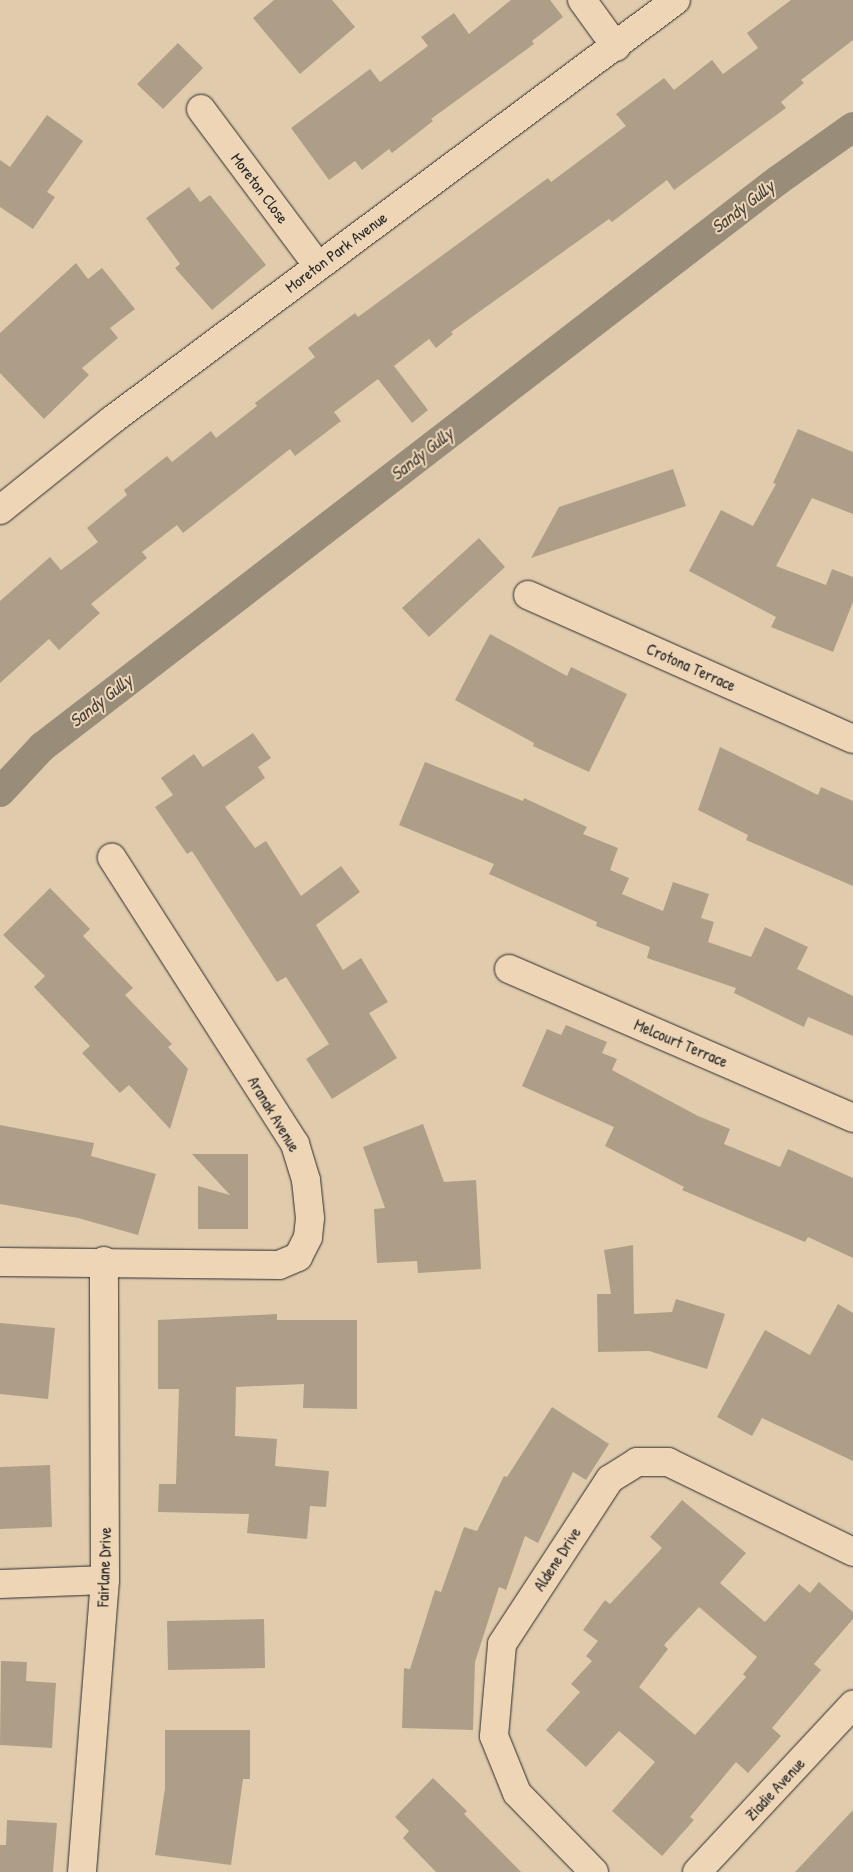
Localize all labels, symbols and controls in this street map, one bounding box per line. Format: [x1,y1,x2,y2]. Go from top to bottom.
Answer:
street label: Moreton Close [227,149,293,227]
water label: Sandy Gully [707,176,779,238]
street label: Moreton Park Avenue [281,208,391,296]
water label: Sandy Gully [386,423,458,485]
street label: Crotona Terrace [643,639,739,695]
water label: Sandy Gully [65,670,137,732]
street label: Melcourt Terrace [631,1015,731,1071]
street label: Aranak Avenue [244,1073,304,1155]
street label: Aldene Drive [529,1524,585,1594]
street label: Fairlane Drive [93,1527,115,1607]
street label: Ziadie Avenue [741,1754,809,1824]

